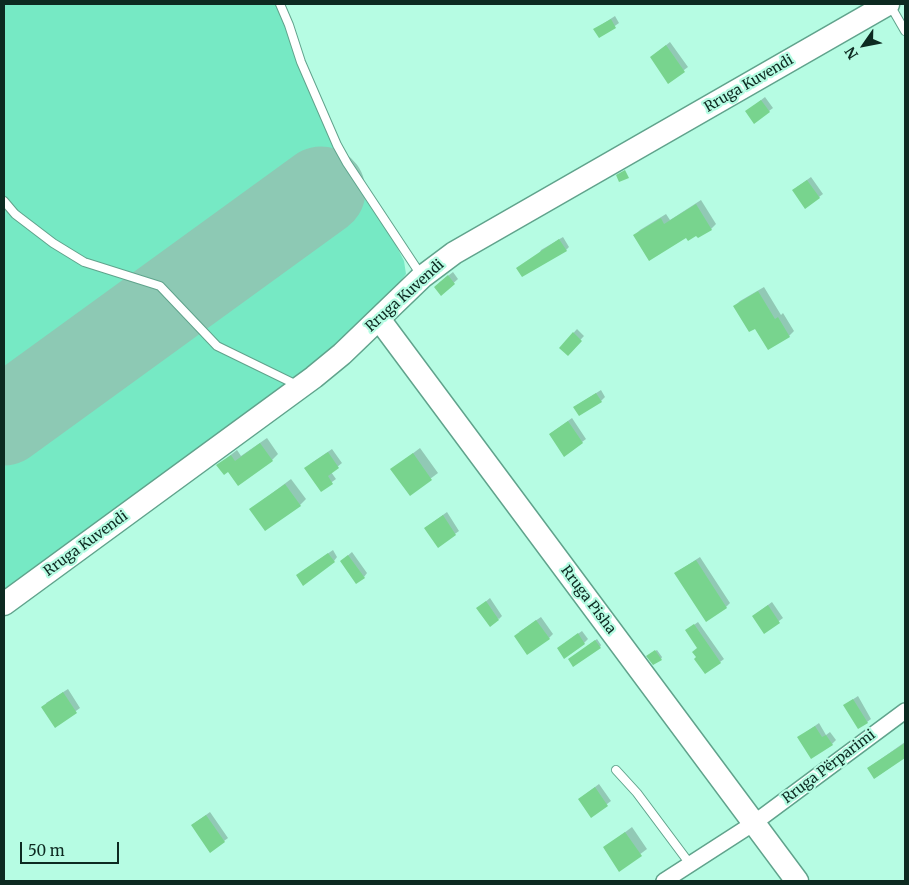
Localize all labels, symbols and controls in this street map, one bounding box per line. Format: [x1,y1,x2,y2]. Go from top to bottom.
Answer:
north arrow [839,20,889,70]
text: N [841,44,862,63]
street label: Rruga Kuvendi [702,52,796,116]
street label: Rruga Kuvendi [362,256,448,336]
street label: Rruga Kuvendi [41,508,131,580]
street label: Rruga Pisha [557,563,619,637]
street label: Rruga Përparimi [779,727,879,807]
scale bar [22,832,121,864]
text: 50 m [28,841,65,860]

